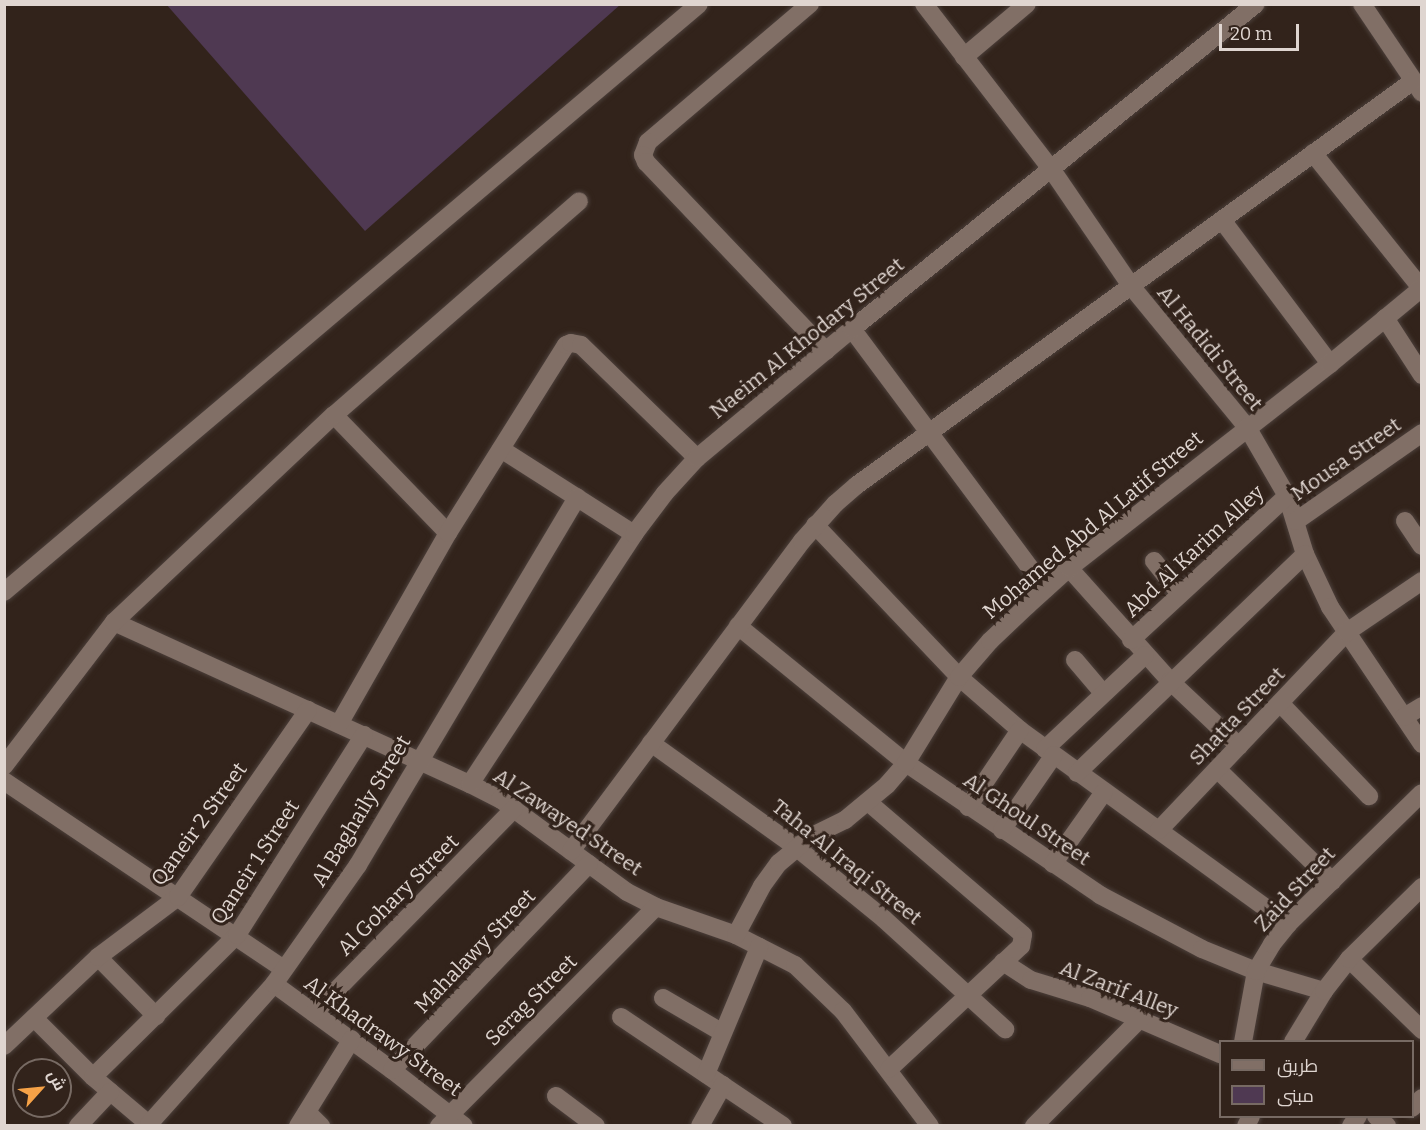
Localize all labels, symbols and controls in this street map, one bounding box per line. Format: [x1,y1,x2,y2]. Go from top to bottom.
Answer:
scale bar [1222,12,1302,50]
text: 20 m [1230,23,1272,45]
street label: Naeim Al Khodary Street [705,252,909,424]
street label: Al Hadidi Street [1152,280,1268,416]
street label: Mousa Street [1286,412,1406,506]
street label: Mohamed Abd Al Latif Street [978,426,1208,624]
street label: Abd Al Karim Alley [1119,480,1269,622]
street label: Shatta Street [1184,662,1290,770]
street label: Al Baghaily Street [306,731,416,891]
street label: Qaneir 2 Street [146,757,252,891]
street label: Al Zawayed Street [489,763,647,881]
street label: Al Ghoul Street [959,767,1095,871]
street label: Taha Al Iraqi Street [767,794,927,930]
street label: Qaneir 1 Street [205,795,305,929]
street label: Al Gohary Street [332,829,464,961]
street label: Zaid Street [1249,841,1341,937]
street label: Mahalawy Street [409,884,541,1018]
street label: Serag Street [480,949,582,1051]
street label: Al Zarif Alley [1056,955,1182,1023]
street label: Al Khadrawy Street [299,971,467,1101]
legend [1219,1040,1414,1118]
text: طريق [1277,1055,1318,1077]
north arrow [12,1058,72,1118]
text: ش [44,1067,70,1094]
text: مبنى [1277,1085,1314,1107]

